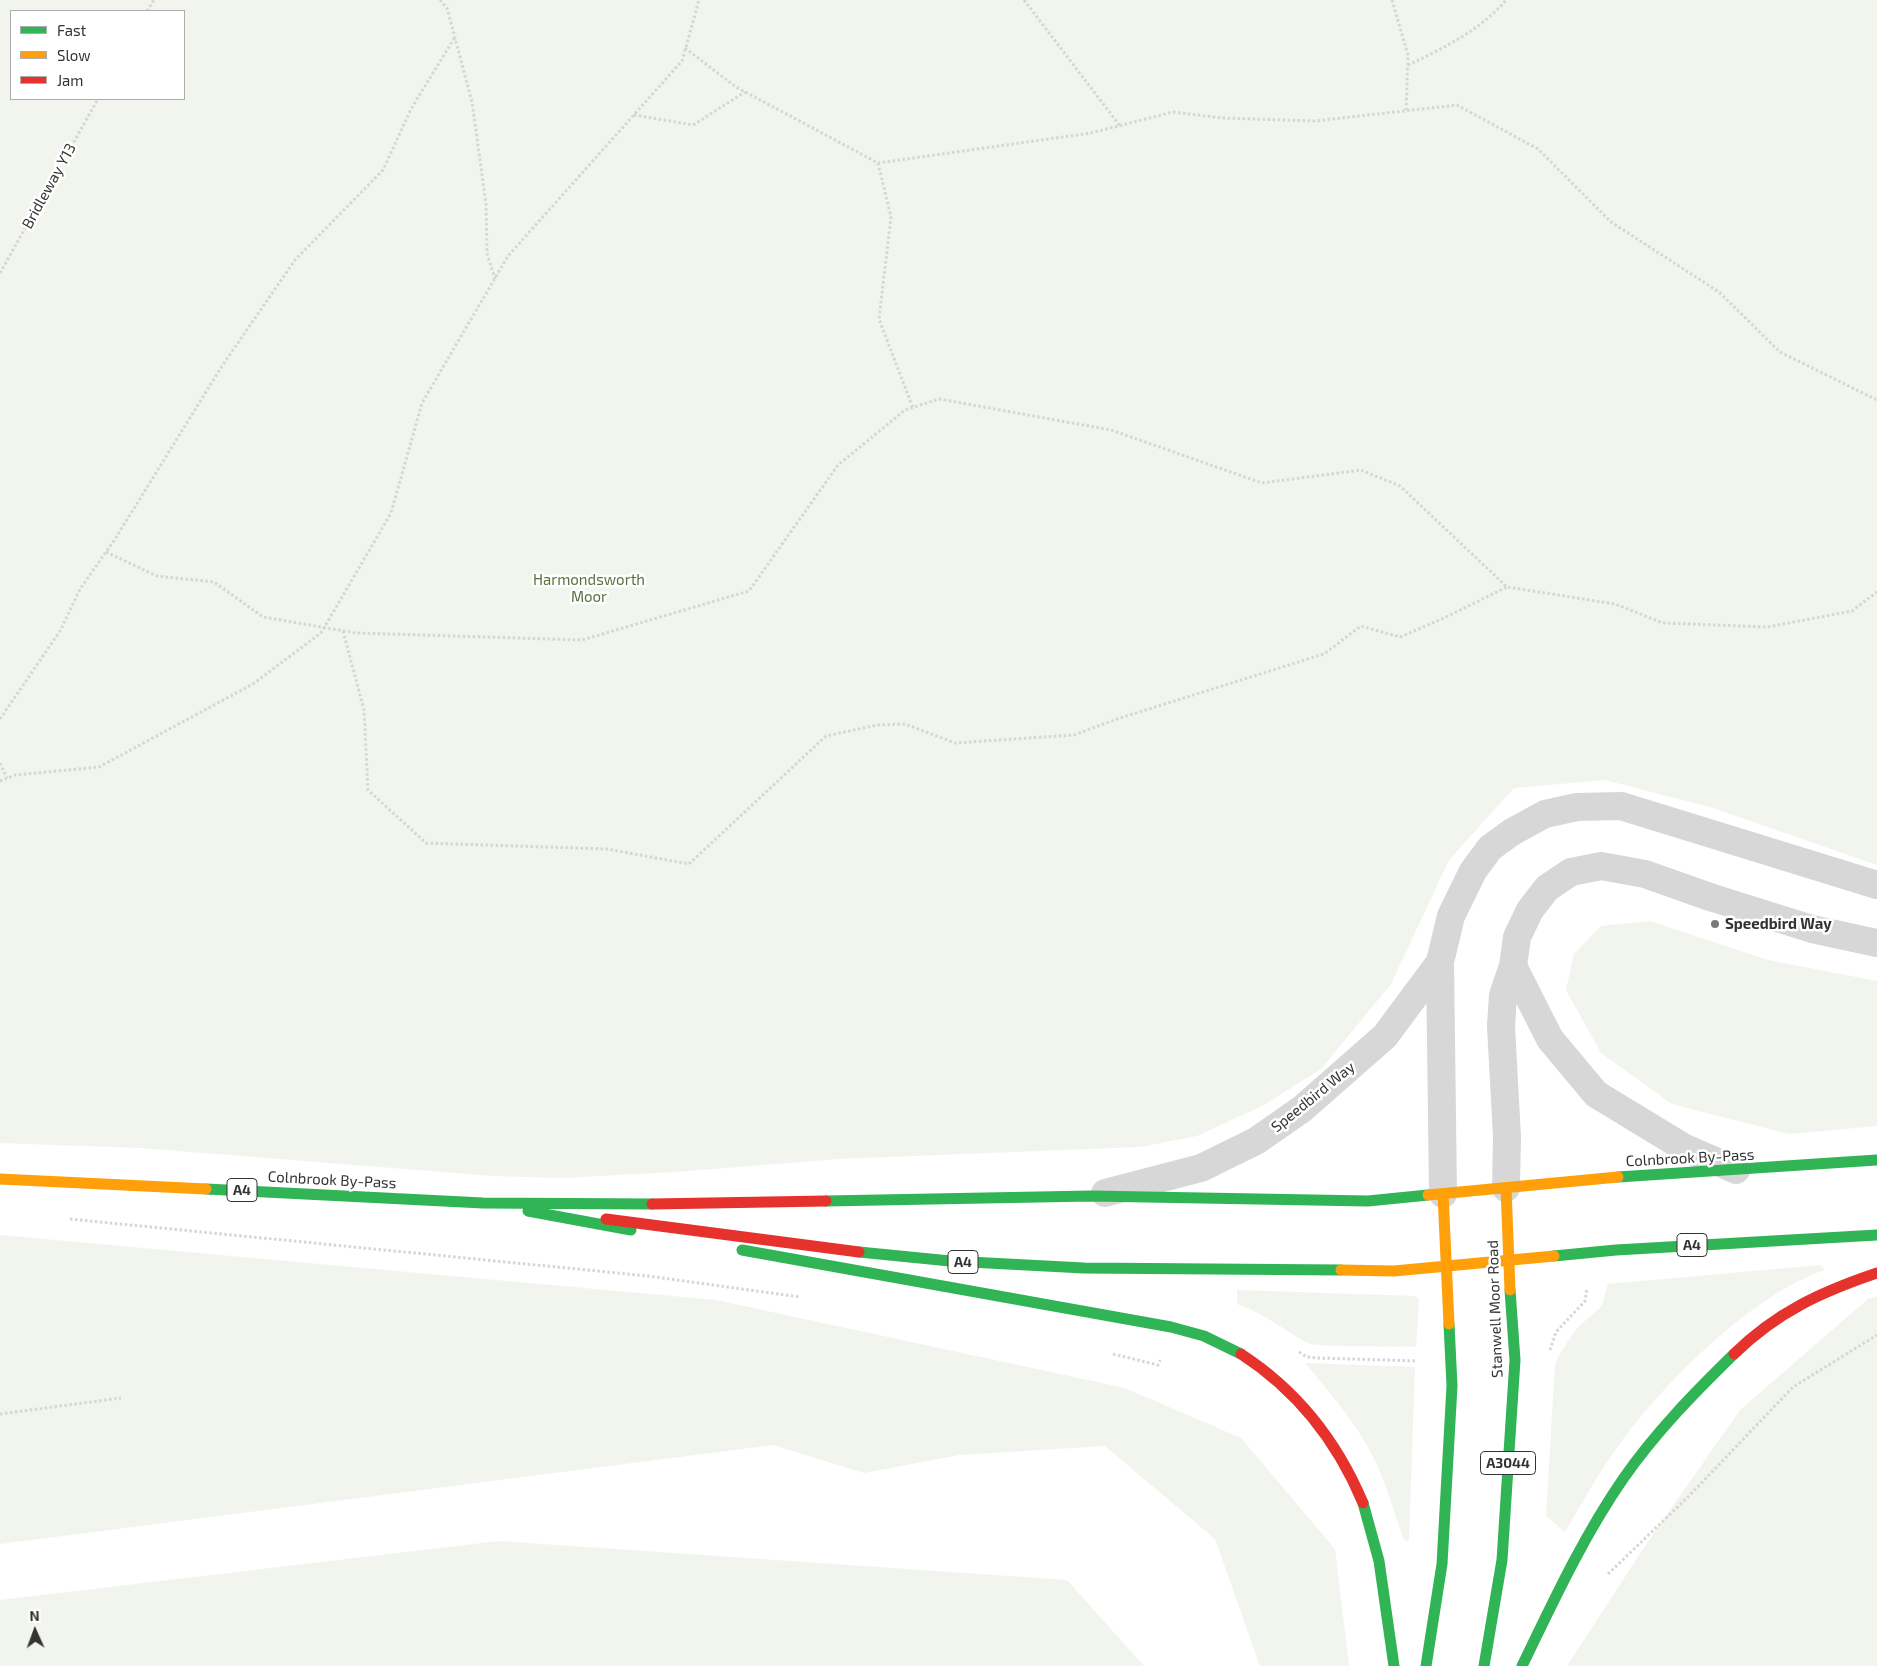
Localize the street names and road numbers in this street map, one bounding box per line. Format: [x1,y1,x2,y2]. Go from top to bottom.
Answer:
street label: Bridleway Y13 [18,140,80,232]
street label: Speedbird Way [1268,1058,1358,1136]
street label: Colnbrook By-Pass [1625,1146,1755,1170]
street label: Colnbrook By-Pass [267,1168,397,1192]
road number: A4 [227,1178,257,1202]
road number: A4 [1677,1234,1707,1256]
street label: Stanwell Moor Road [1484,1240,1506,1378]
road number: A4 [948,1250,978,1274]
road number: A3044 [1480,1452,1536,1475]

